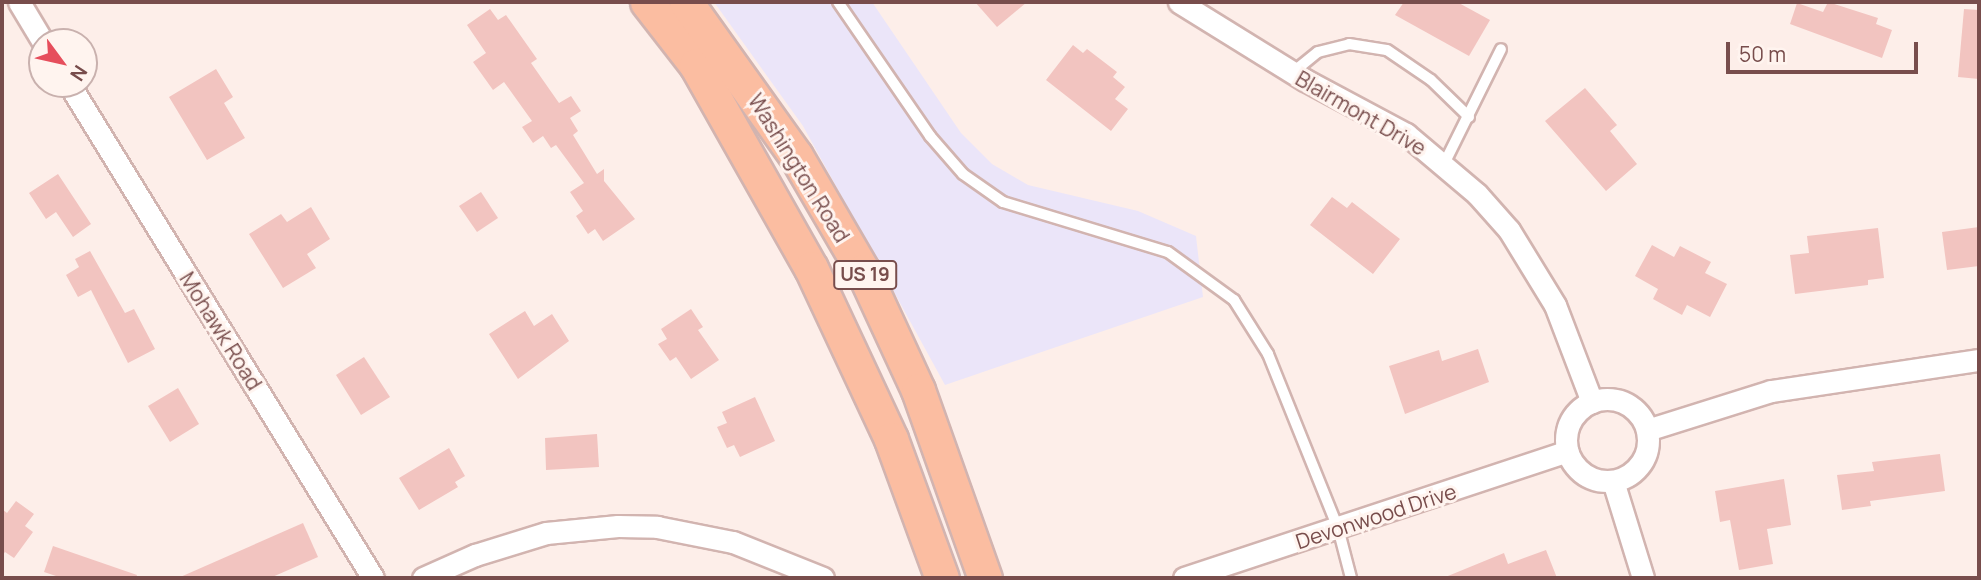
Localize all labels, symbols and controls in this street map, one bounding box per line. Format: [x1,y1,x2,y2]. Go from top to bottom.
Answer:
north arrow [28,28,98,98]
scale bar [1729,28,1922,72]
text: 50 m [1739,40,1786,68]
text: N [64,61,94,86]
street label: Blairmont Drive [1291,66,1431,160]
street label: Washington Road [743,89,855,247]
road number: US 19 [832,260,898,290]
street label: Mohawk Road [175,267,267,395]
street label: Devonwood Drive [1293,478,1459,554]

